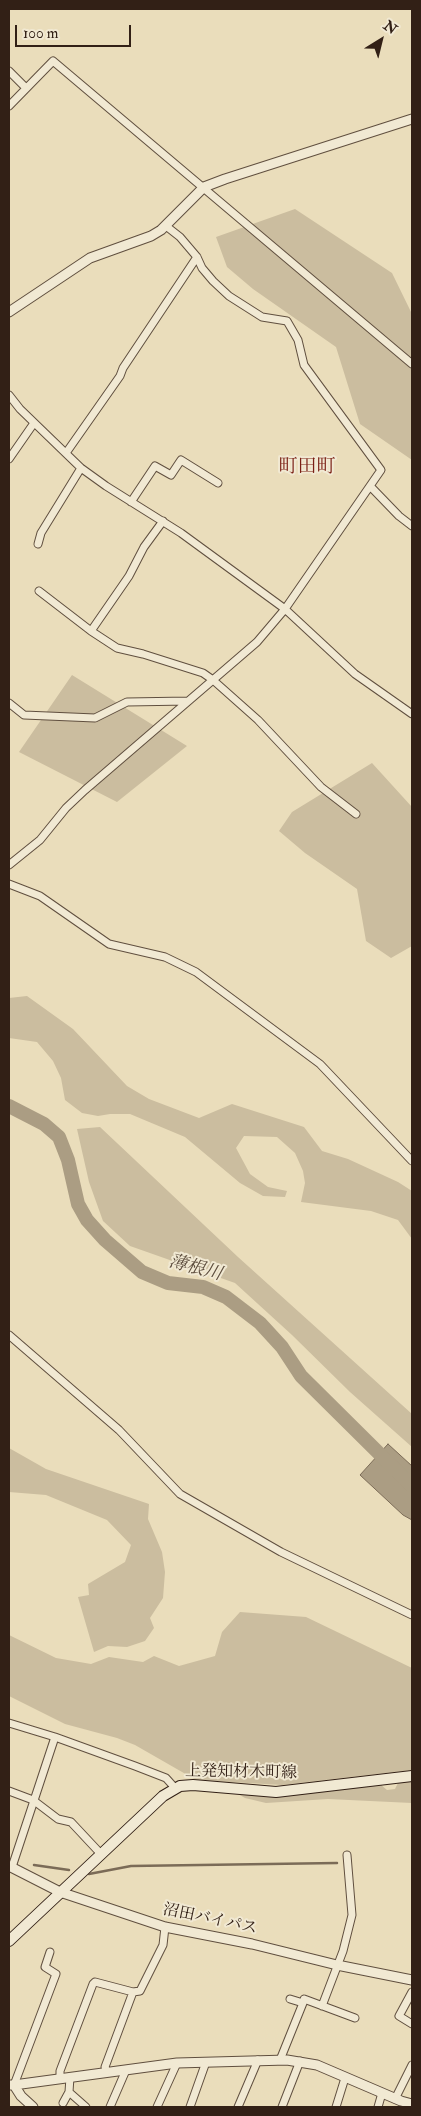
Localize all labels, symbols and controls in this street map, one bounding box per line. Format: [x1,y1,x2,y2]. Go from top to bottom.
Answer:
scale bar [18,15,134,47]
north arrow [356,15,406,65]
text: N [380,17,400,38]
text: 100 m [23,24,58,43]
district label: 町田町 [279,457,335,479]
water label: 薄根川 [166,1252,224,1286]
street label: 上発知材木町線 [185,1762,297,1784]
street label: 沼田バイパス [161,1901,259,1939]

